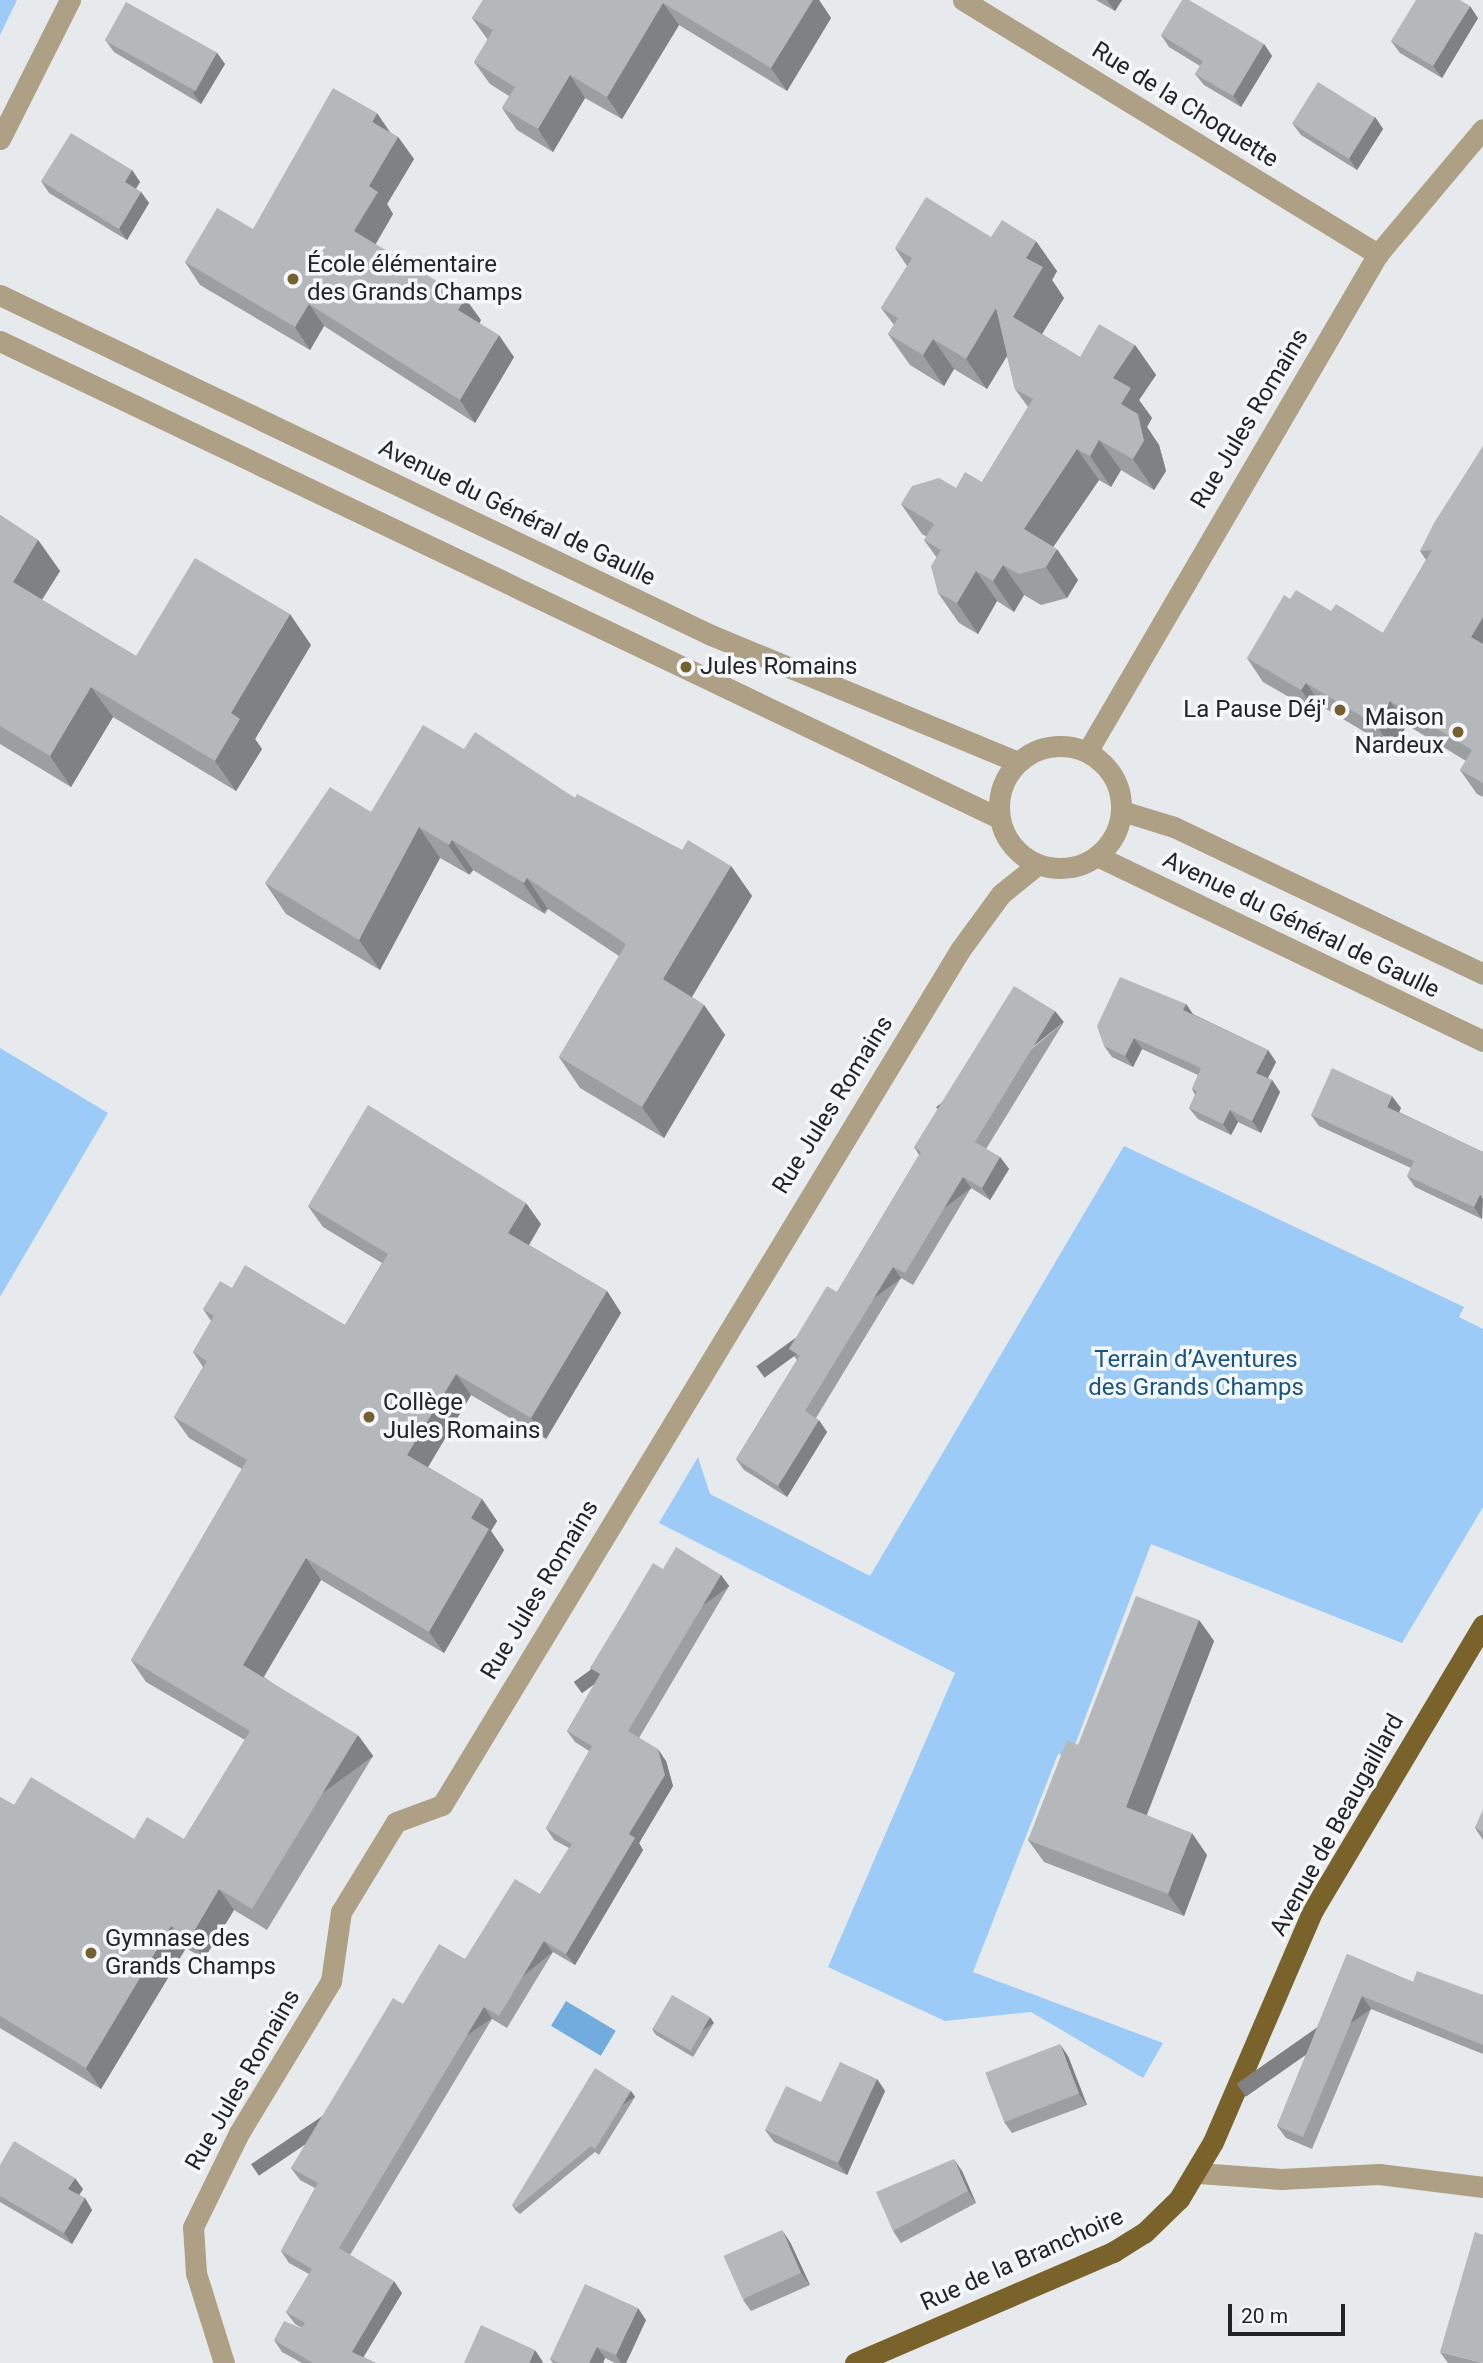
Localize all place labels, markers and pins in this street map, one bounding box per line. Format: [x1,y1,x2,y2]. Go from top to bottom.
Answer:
place label: École élémentaire des Grands Champs [307,251,523,307]
marker: École élémentaire des Grands Champs [285,271,301,287]
place label: Jules Romains [700,653,857,681]
marker: Jules Romains [678,659,694,675]
place label: La Pause Déj' [1183,696,1326,724]
marker: La Pause Déj' [1332,702,1348,718]
place label: Maison Nardeux [1355,704,1444,760]
marker: Maison Nardeux [1450,724,1466,740]
place label: Collège Jules Romains [383,1389,540,1445]
marker: Collège Jules Romains [361,1409,377,1425]
place label: Gymnase des Grands Champs [105,1925,276,1981]
marker: Gymnase des Grands Champs [83,1945,99,1961]

